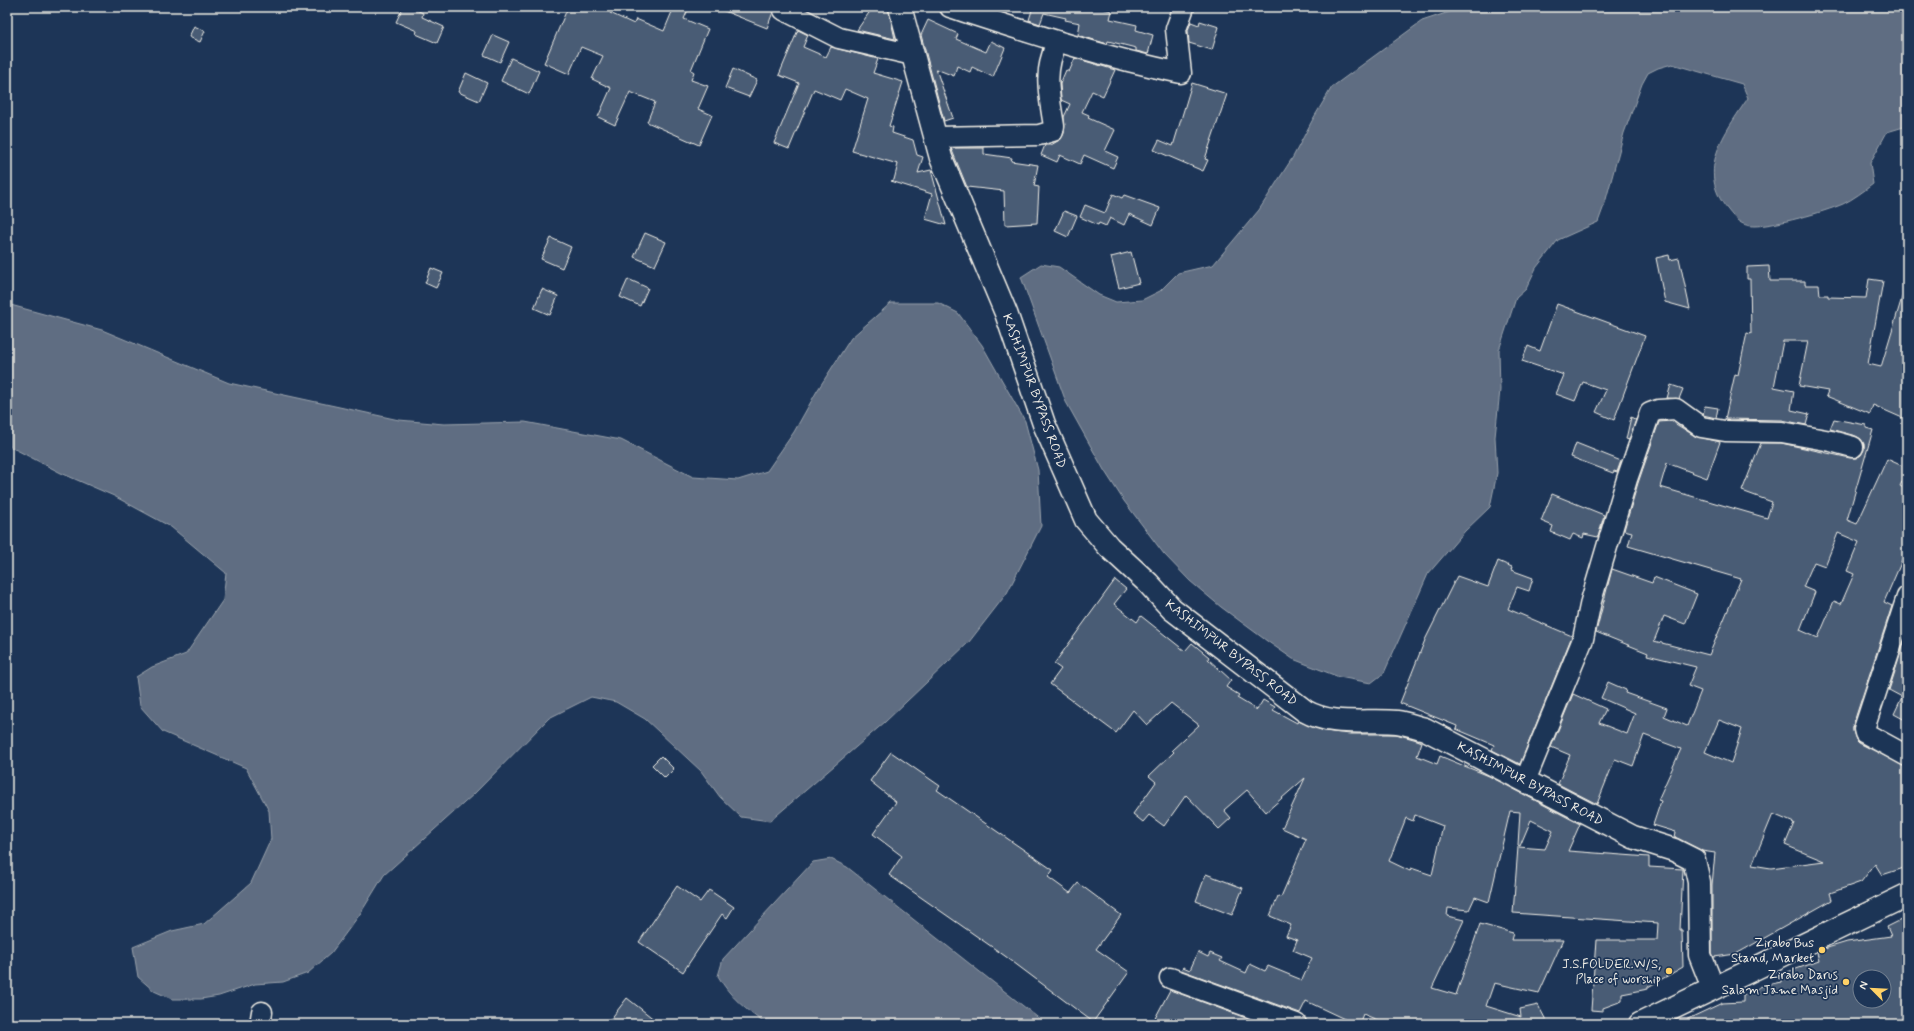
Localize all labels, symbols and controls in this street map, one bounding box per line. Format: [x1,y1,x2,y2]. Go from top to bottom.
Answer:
street label: KASHIMPUR BYPASS ROAD [998,311,1070,471]
street label: KASHIMPUR BYPASS ROAD [1161,596,1301,710]
street label: KASHIMPUR BYPASS ROAD [1454,738,1606,830]
place label: Zirabo Bus Stand, Market [1731,935,1814,967]
marker: Zirabo Bus Stand, Market [1817,945,1827,955]
place label: J.S.FOLDER.W/S, Place of worship [1562,956,1661,988]
marker: J.S.FOLDER.W/S, Place of worship [1664,966,1674,976]
place label: Zirabo Darus Salam Jame Masjid [1722,967,1838,999]
north arrow [1852,969,1892,1009]
marker: Zirabo Darus Salam Jame Masjid [1841,977,1851,987]
text: N [1856,979,1872,992]

